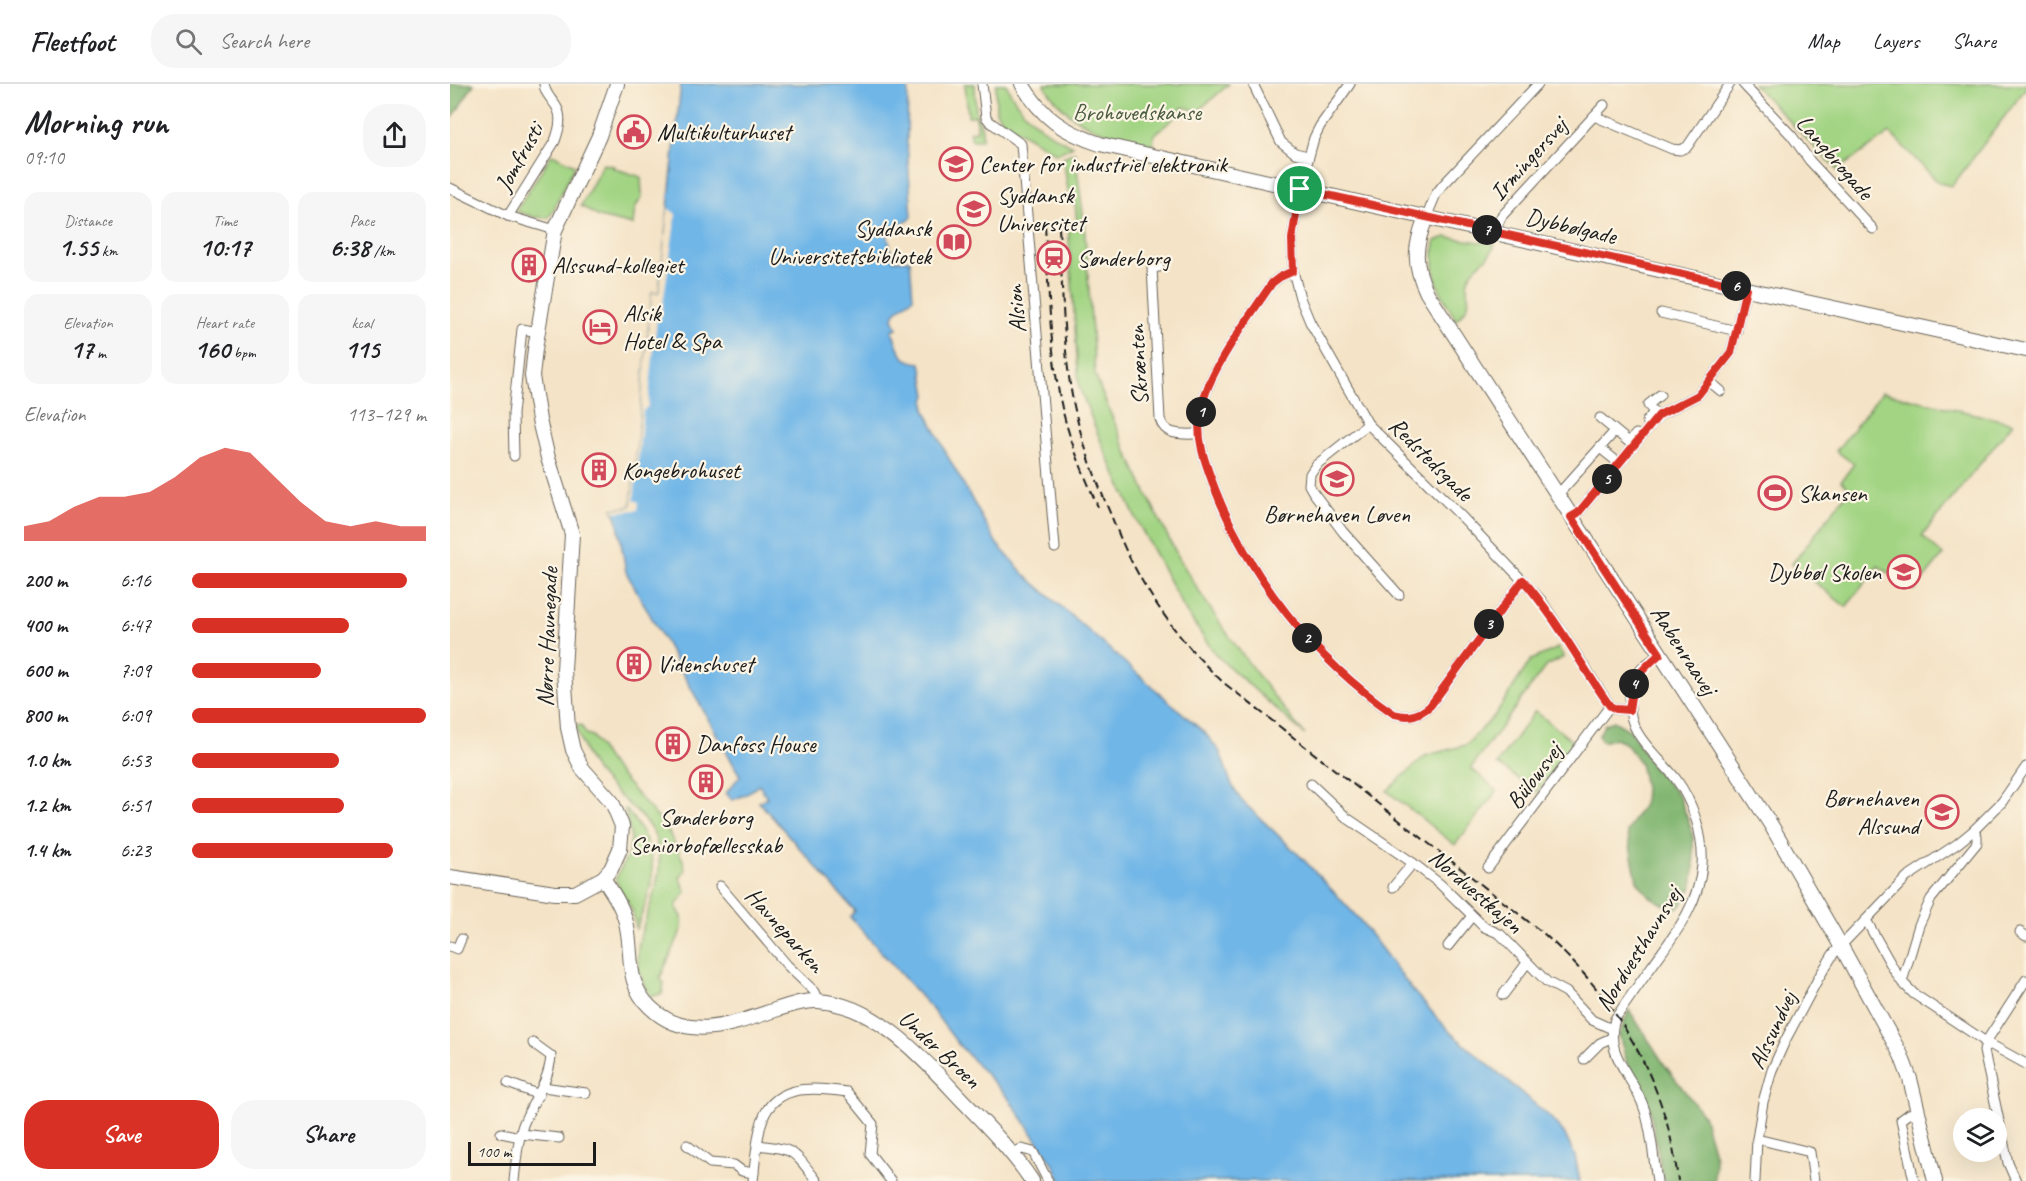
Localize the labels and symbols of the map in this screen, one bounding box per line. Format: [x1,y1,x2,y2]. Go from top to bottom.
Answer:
park label: Brohovedskanse [1073,97,1203,127]
street label: Langbrogade [1790,108,1882,207]
street label: Irmingersvej [1483,109,1575,207]
street label: Jomfrusti [487,114,552,198]
public building icon: Multikulturhuset [616,114,652,150]
place label: Multikulturhuset [657,117,794,147]
school or university icon: Center for industriel elektronik [938,146,974,182]
place label: Center for industriel elektronik [979,149,1229,179]
pin [1274,163,1325,214]
place label: Syddansk Universitet [997,180,1088,238]
school or university icon: Syddansk Universitet [956,191,992,227]
street label: Dybbølgade [1523,201,1621,251]
place label: Syddansk Universitetsbibliotek [768,213,933,271]
pin: 7 [1472,215,1502,245]
library icon: Syddansk Universitetsbibliotek [936,224,972,260]
station icon: Sønderborg [1036,240,1072,276]
place label: Sønderborg [1077,243,1171,273]
building icon: Alssund-kollegiet [511,247,547,283]
place label: Alssund-kollegiet [552,250,686,280]
pin: 6 [1721,271,1751,301]
street label: Alsion [999,283,1033,334]
place label: Alsik Hotel & Spa [623,298,723,356]
hotel icon: Alsik Hotel & Spa [582,309,618,345]
street label: Skrænten [1121,323,1155,406]
pin: 1 [1186,397,1216,427]
street label: Redstedsgade [1383,411,1481,509]
building icon: Kongebrohuset [581,452,617,488]
place label: Kongebrohuset [622,455,742,485]
school or university icon: Børnehaven Løven [1319,461,1355,497]
pin: 5 [1592,464,1622,494]
sports icon: Skansen [1757,475,1793,511]
place label: Skansen [1798,478,1868,508]
place label: Børnehaven Løven [1264,499,1410,529]
school or university icon: Dybbøl Skolen [1886,554,1922,590]
place label: Dybbøl Skolen [1768,557,1882,587]
street label: Nørre Havnegade [530,564,565,707]
street label: Aabenraavej [1644,600,1726,703]
pin: 3 [1474,609,1504,639]
pin: 2 [1292,623,1322,653]
building icon: Videnshuset [616,646,652,682]
place label: Videnshuset [657,649,756,679]
pin: 4 [1619,669,1649,699]
building icon: Danfoss House [655,726,691,762]
place label: Danfoss House [696,729,818,759]
street label: Bülowsvej [1499,734,1570,815]
building icon: Sønderborg Seniorbofællesskab [688,764,724,800]
place label: Børnehaven Alssund [1824,783,1923,841]
school or university icon: Børnehaven Alssund [1924,794,1960,830]
place label: Sønderborg Seniorbofællesskab [630,802,784,860]
street label: Nordvestkajen [1423,842,1529,940]
street label: Nordvesthavnsvej [1588,879,1690,1017]
street label: Havneparken [739,881,832,980]
street label: Alssundvej [1741,984,1804,1074]
street label: Under Broen [892,1003,988,1095]
scale bar [468,1139,596,1166]

